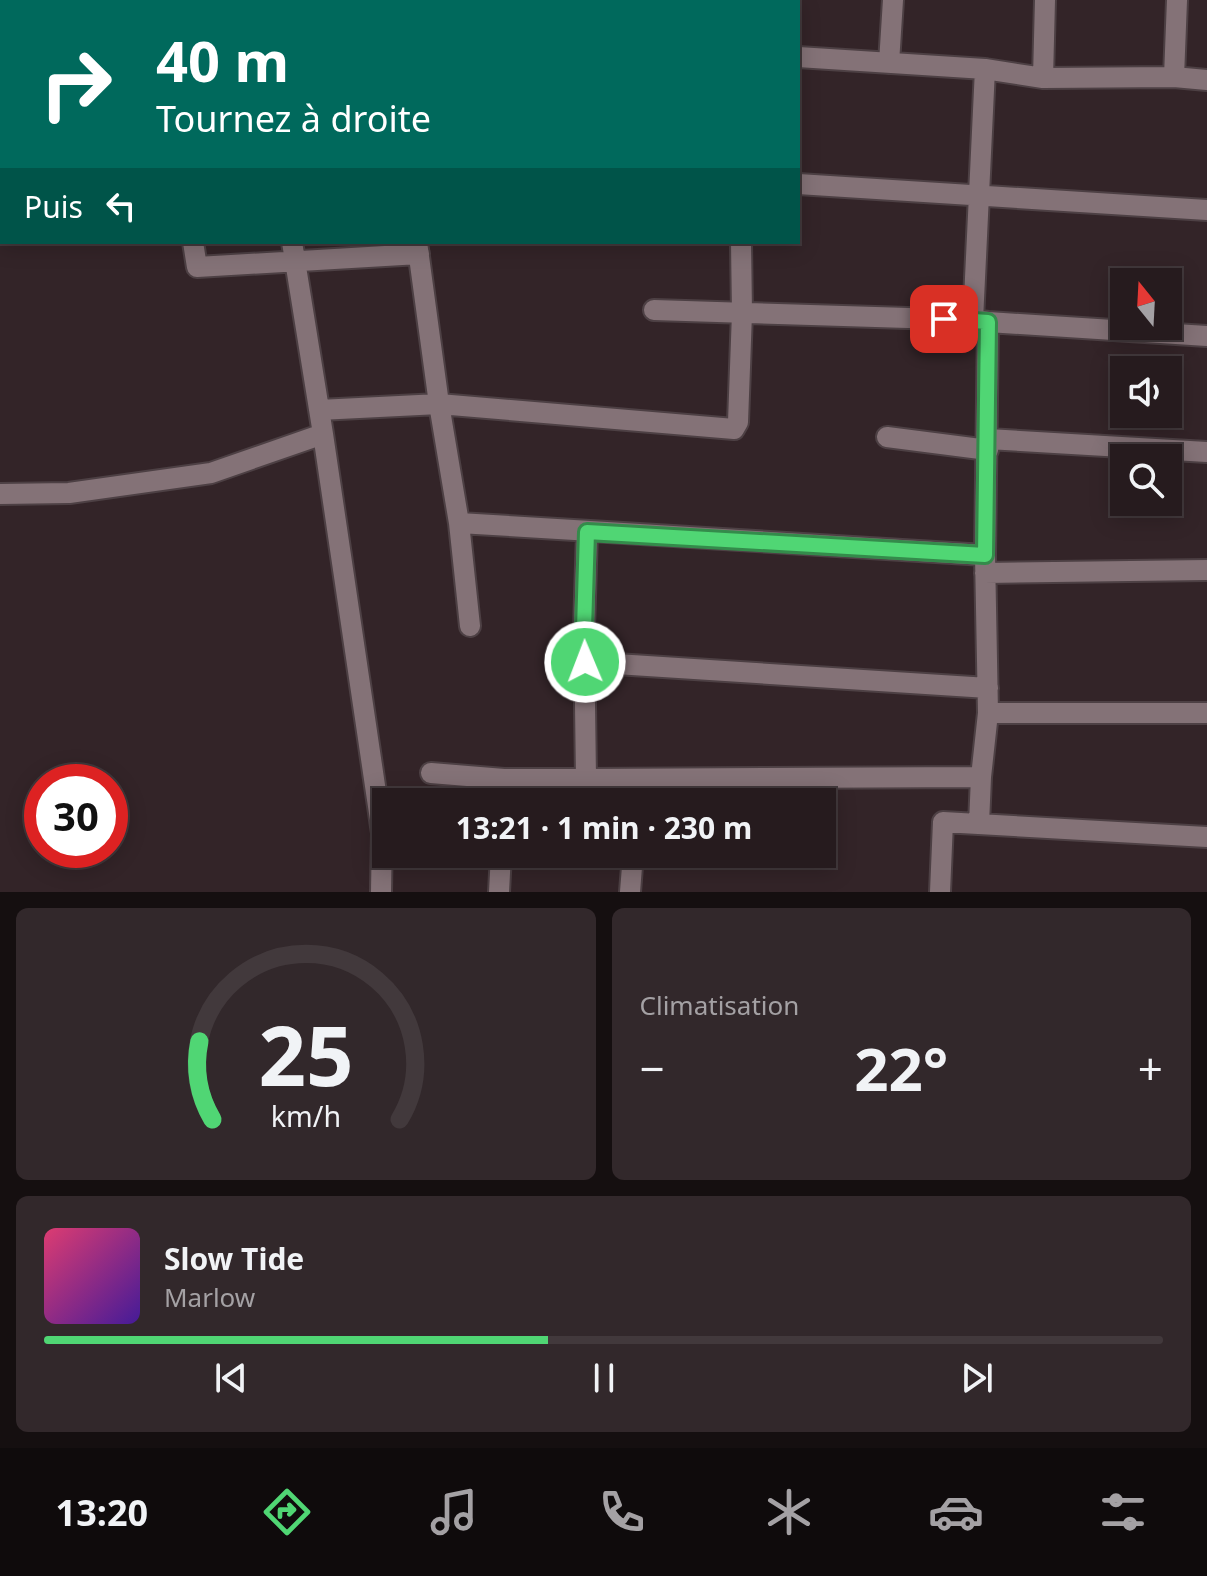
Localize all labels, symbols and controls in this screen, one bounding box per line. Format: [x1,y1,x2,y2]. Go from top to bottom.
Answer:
text: 40 m [156,22,289,98]
icon: right [24,32,128,136]
text: Tournez à droite [156,94,431,143]
icon: left [99,184,143,228]
text: Puis [24,186,83,227]
north arrow [1110,268,1182,340]
map controls [1110,268,1182,516]
pin [910,285,978,353]
icon: arrive [922,297,966,341]
button: sound [1110,356,1182,428]
button: search [1110,444,1182,516]
position arrow [543,620,627,704]
speed limit sign: 30 [24,764,128,868]
text: 13:21 · 1 min · 230 m [456,807,752,848]
text: Climatisation [640,987,799,1023]
text: 25 [258,997,353,1110]
text: 22° [854,1027,948,1109]
text: − [640,1038,665,1098]
text: + [1138,1038,1163,1098]
text: km/h [271,1096,341,1135]
text: Slow Tide [164,1238,304,1279]
text: Marlow [164,1279,255,1315]
icon: previous [209,1356,253,1400]
icon: pause [582,1356,626,1400]
icon: next [955,1356,999,1400]
icon: directions [259,1484,315,1540]
icon: music [426,1484,482,1540]
icon: phone [594,1484,650,1540]
icon: climate [761,1484,817,1540]
icon: car [928,1484,984,1540]
icon: filters [1095,1484,1151,1540]
text: 13:20 [56,1488,148,1537]

